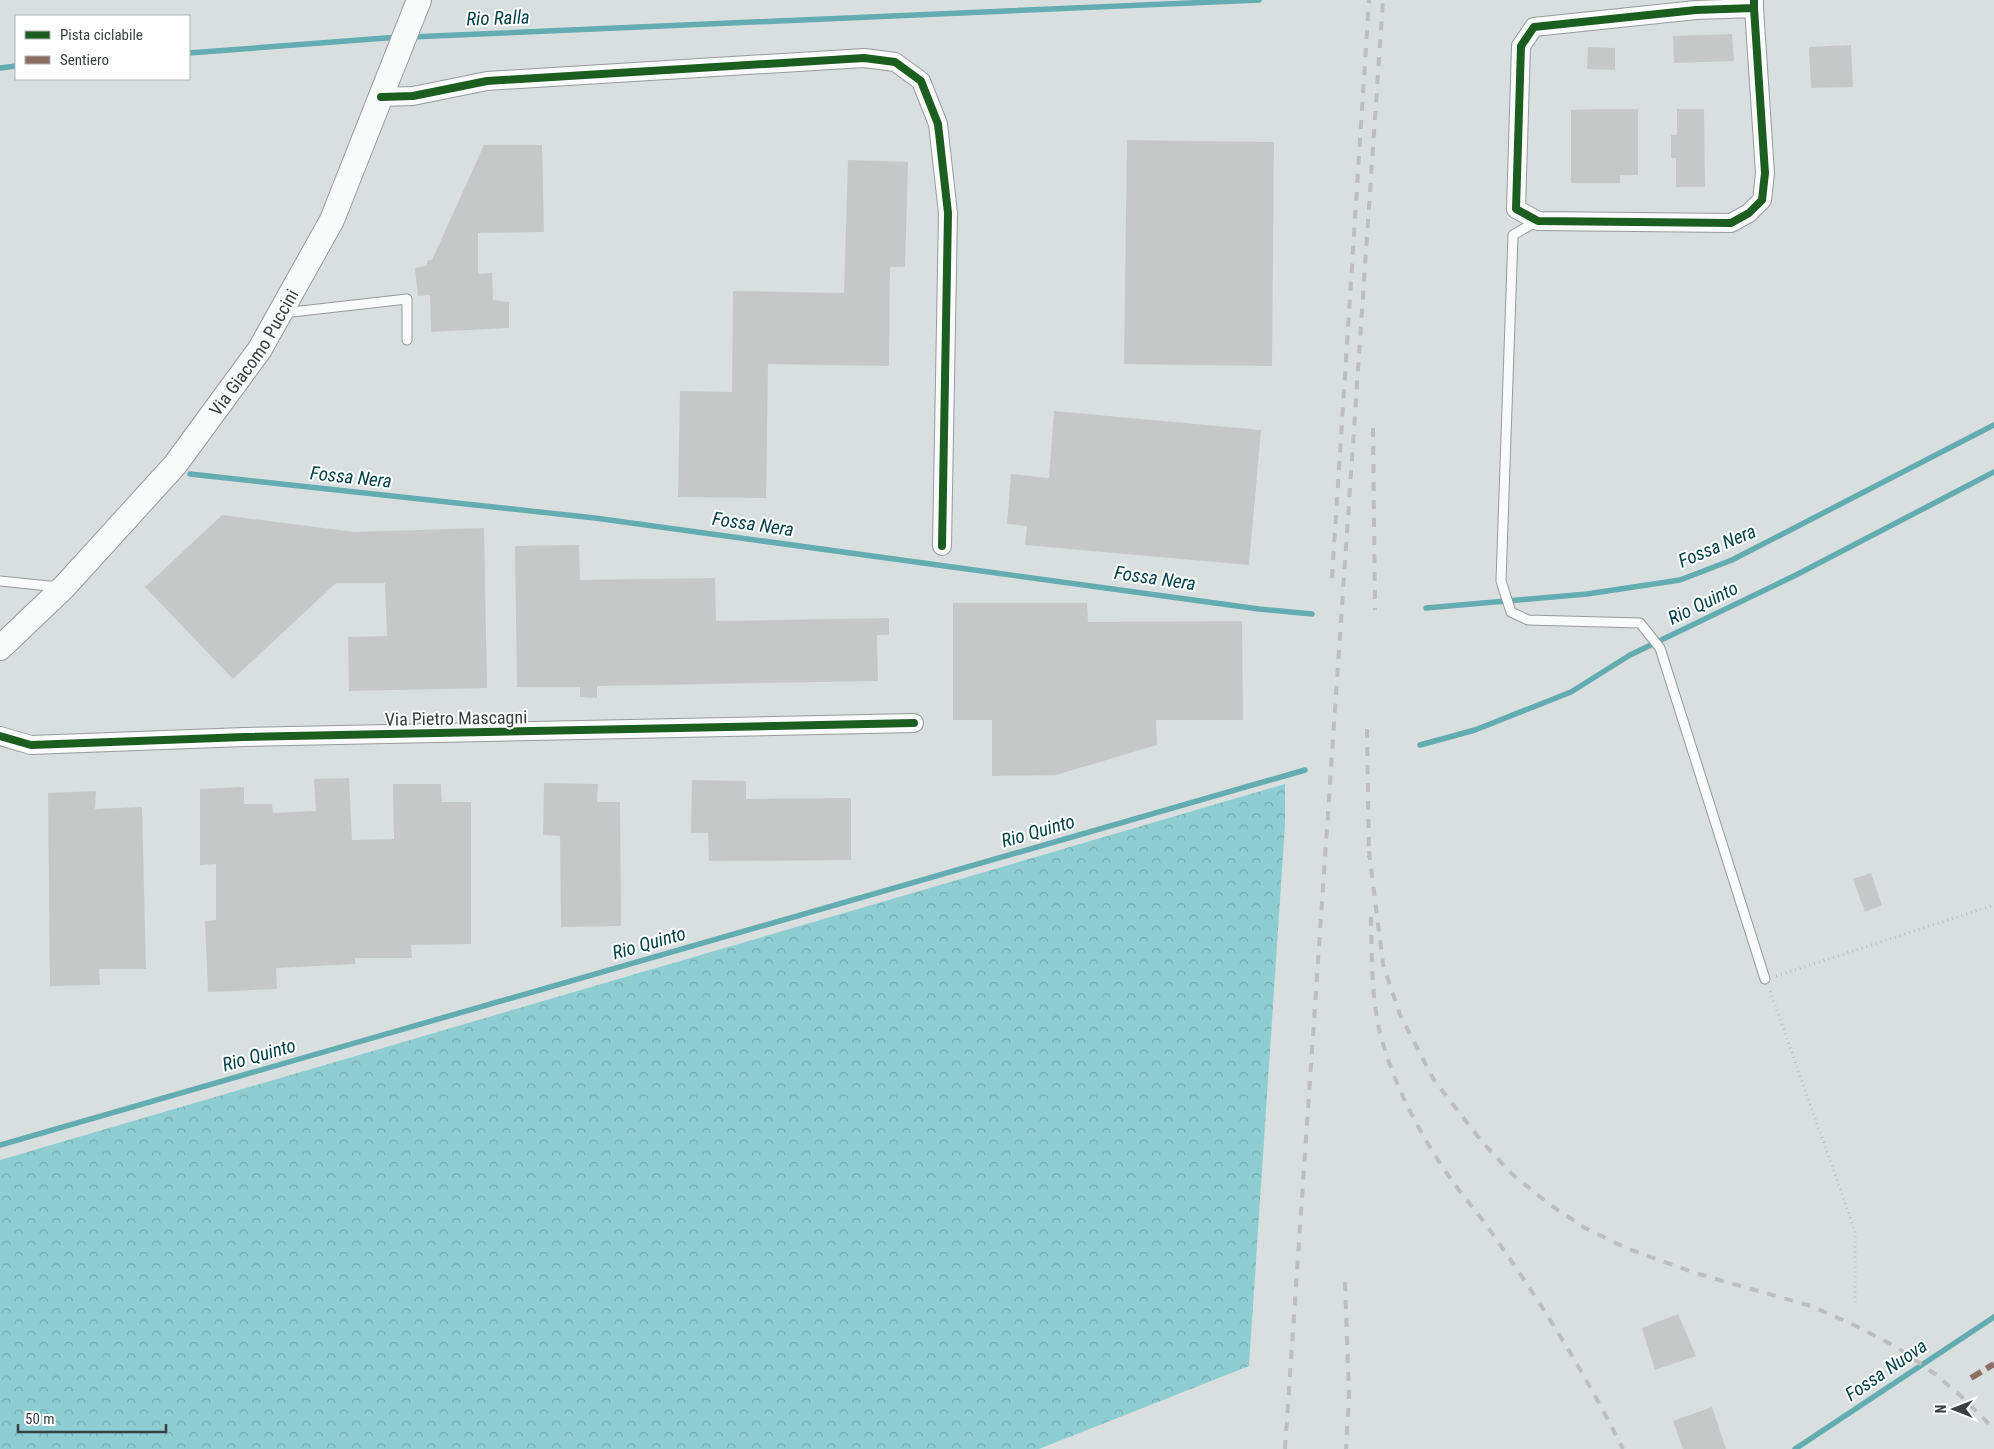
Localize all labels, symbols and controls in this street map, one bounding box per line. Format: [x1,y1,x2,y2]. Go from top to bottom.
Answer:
water label: Rio Ralla [466,5,530,31]
legend [15,15,190,80]
text: Pista ciclabile [60,26,143,44]
text: Sentiero [60,51,109,69]
street label: Via Giacomo Puccini [204,285,302,419]
water label: Fossa Nera [309,461,393,493]
water label: Fossa Nera [711,507,795,541]
water label: Fossa Nera [1675,519,1759,573]
water label: Fossa Nera [1113,561,1197,595]
water label: Rio Quinto [1664,576,1742,630]
street label: Via Pietro Mascagni [385,706,527,730]
water label: Rio Quinto [999,810,1077,852]
water label: Rio Quinto [610,922,688,964]
water label: Rio Quinto [220,1034,298,1076]
water label: Fossa Nuova [1841,1334,1931,1406]
north arrow [1929,1384,1979,1434]
scale bar [18,1402,165,1434]
text: N [1933,1405,1949,1413]
text: 50 m [25,1410,55,1428]

